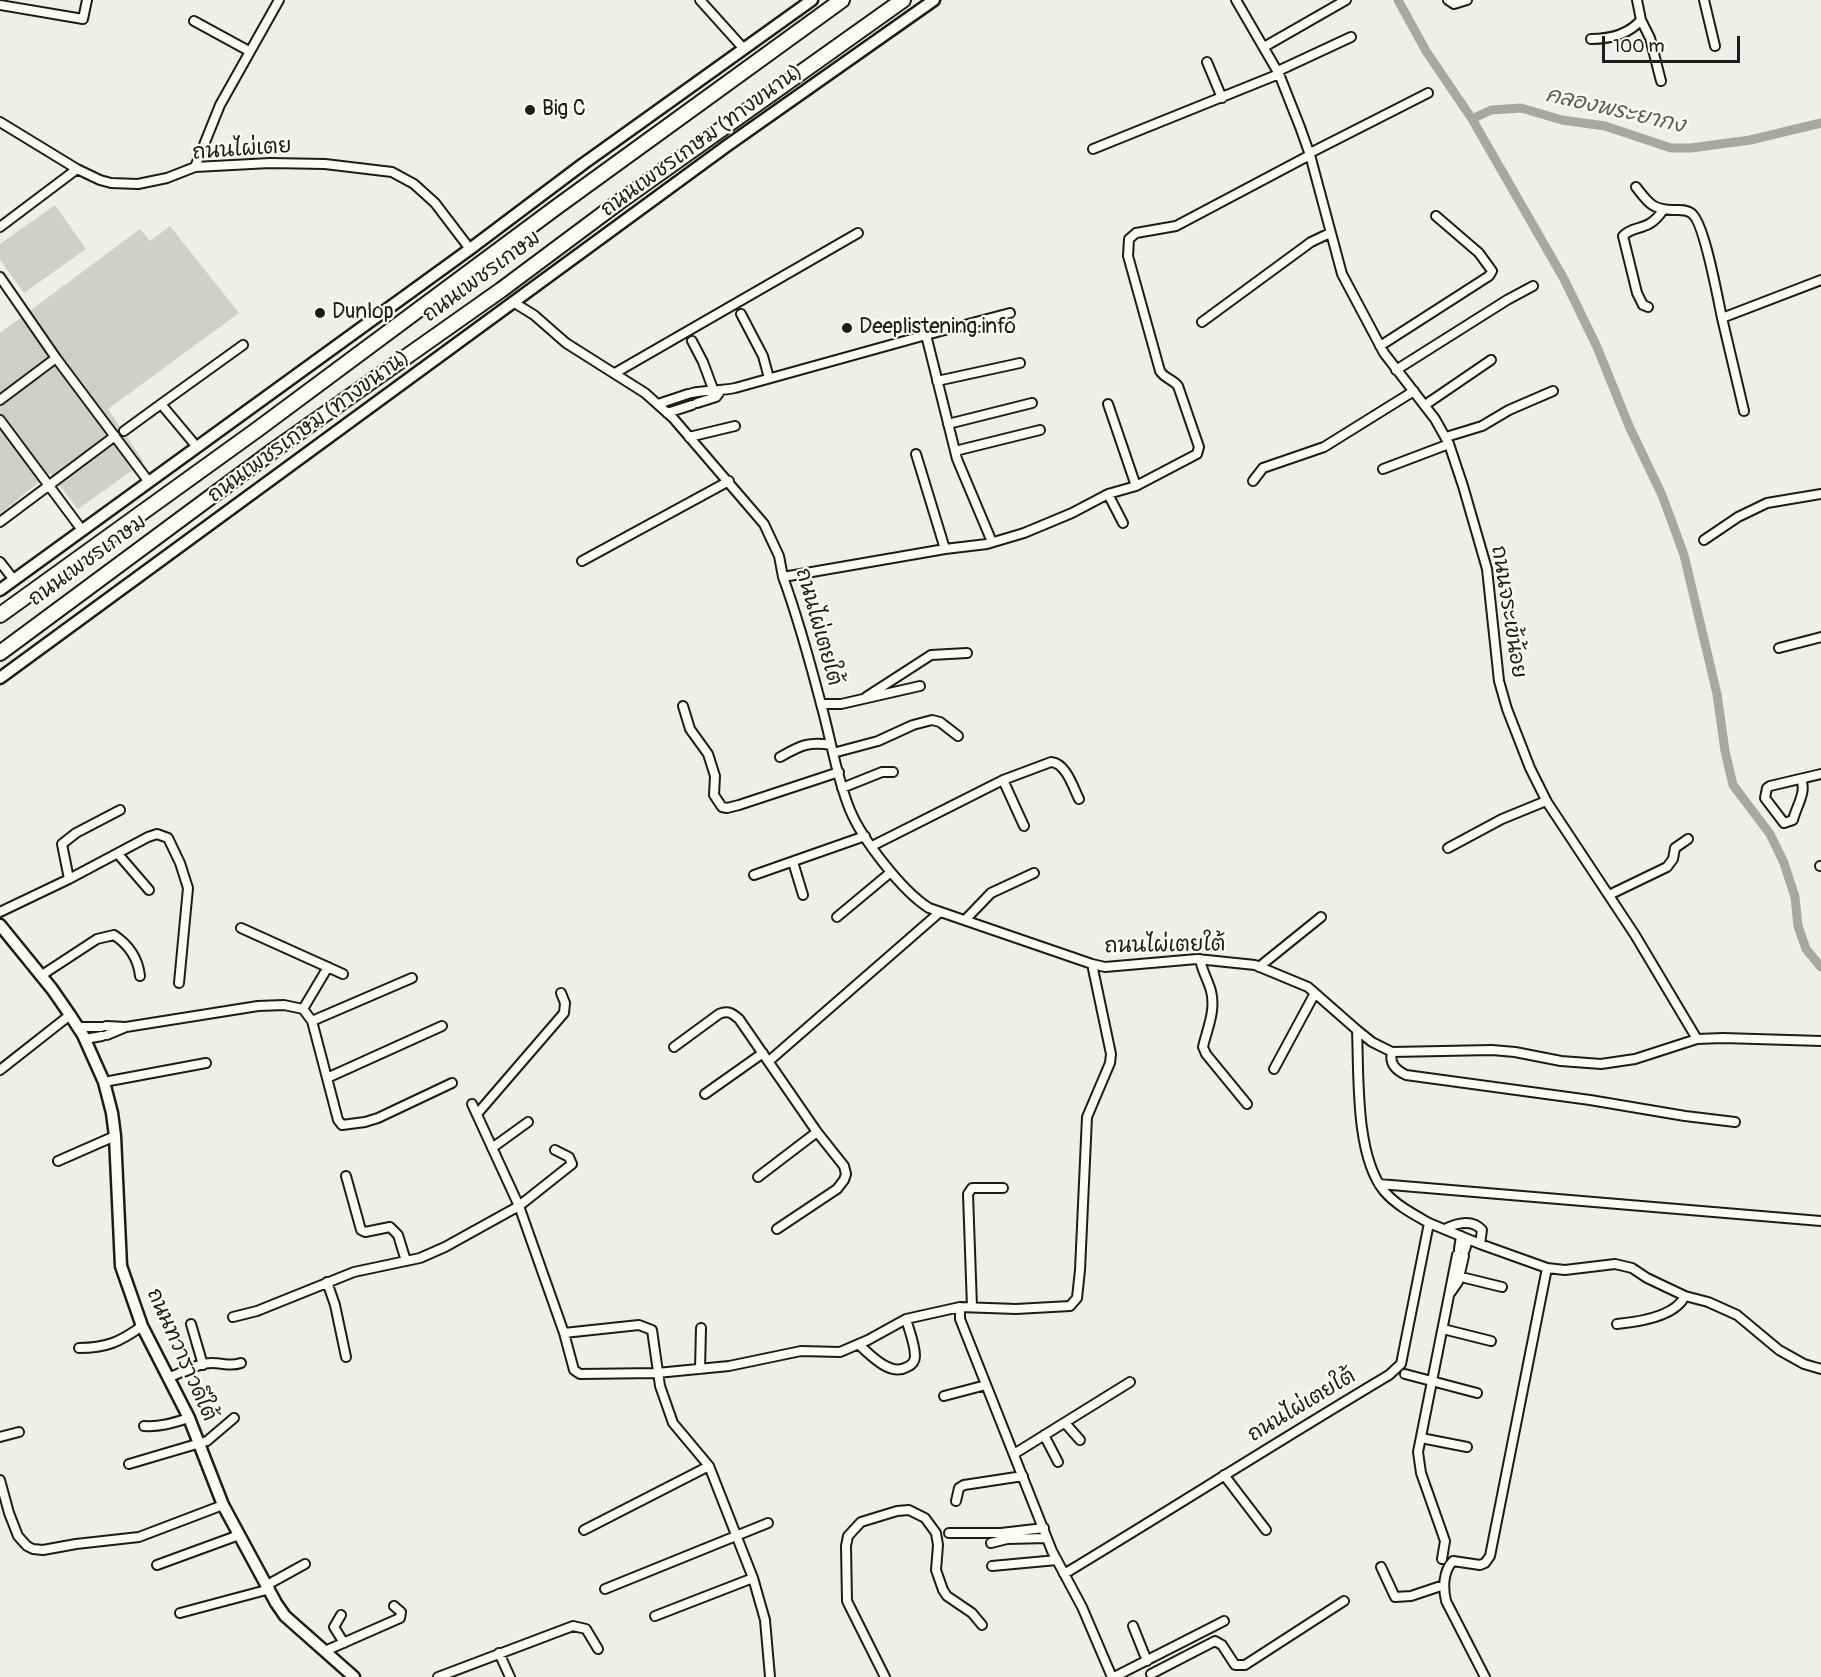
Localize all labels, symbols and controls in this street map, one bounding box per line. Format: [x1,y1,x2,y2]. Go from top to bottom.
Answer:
scale bar [1605,24,1743,62]
text: 100 m [1613,35,1665,58]
street label: ถนนเพชรเกษม (ทางขนาน) [596,59,808,223]
water label: คลองพระยากง [1543,82,1687,140]
place label: Big C [542,97,586,123]
marker: Big C [523,103,537,117]
street label: ถนนไผ่เตย [192,134,292,166]
street label: ถนนเพชรเกษม [418,226,546,328]
place label: Dunlop [332,300,394,326]
marker: Dunlop [313,306,327,320]
place label: Deeplistening.info [859,315,1016,341]
marker: Deeplistening.info [840,321,854,335]
street label: ถนนเพชรเกษม (ทางขนาน) [203,345,415,509]
street label: ถนนเพชรเกษม [24,510,152,612]
street label: ถนนจระเข้น้อย [1485,544,1531,680]
street label: ถนนไผ่เตยใต้ [789,565,847,689]
street label: ถนนไผ่เตยใต้ [1104,932,1226,960]
street label: ถนนทวาราวดีใต้ [140,1285,222,1425]
street label: ถนนไผ่เตยใต้ [1244,1364,1360,1448]

